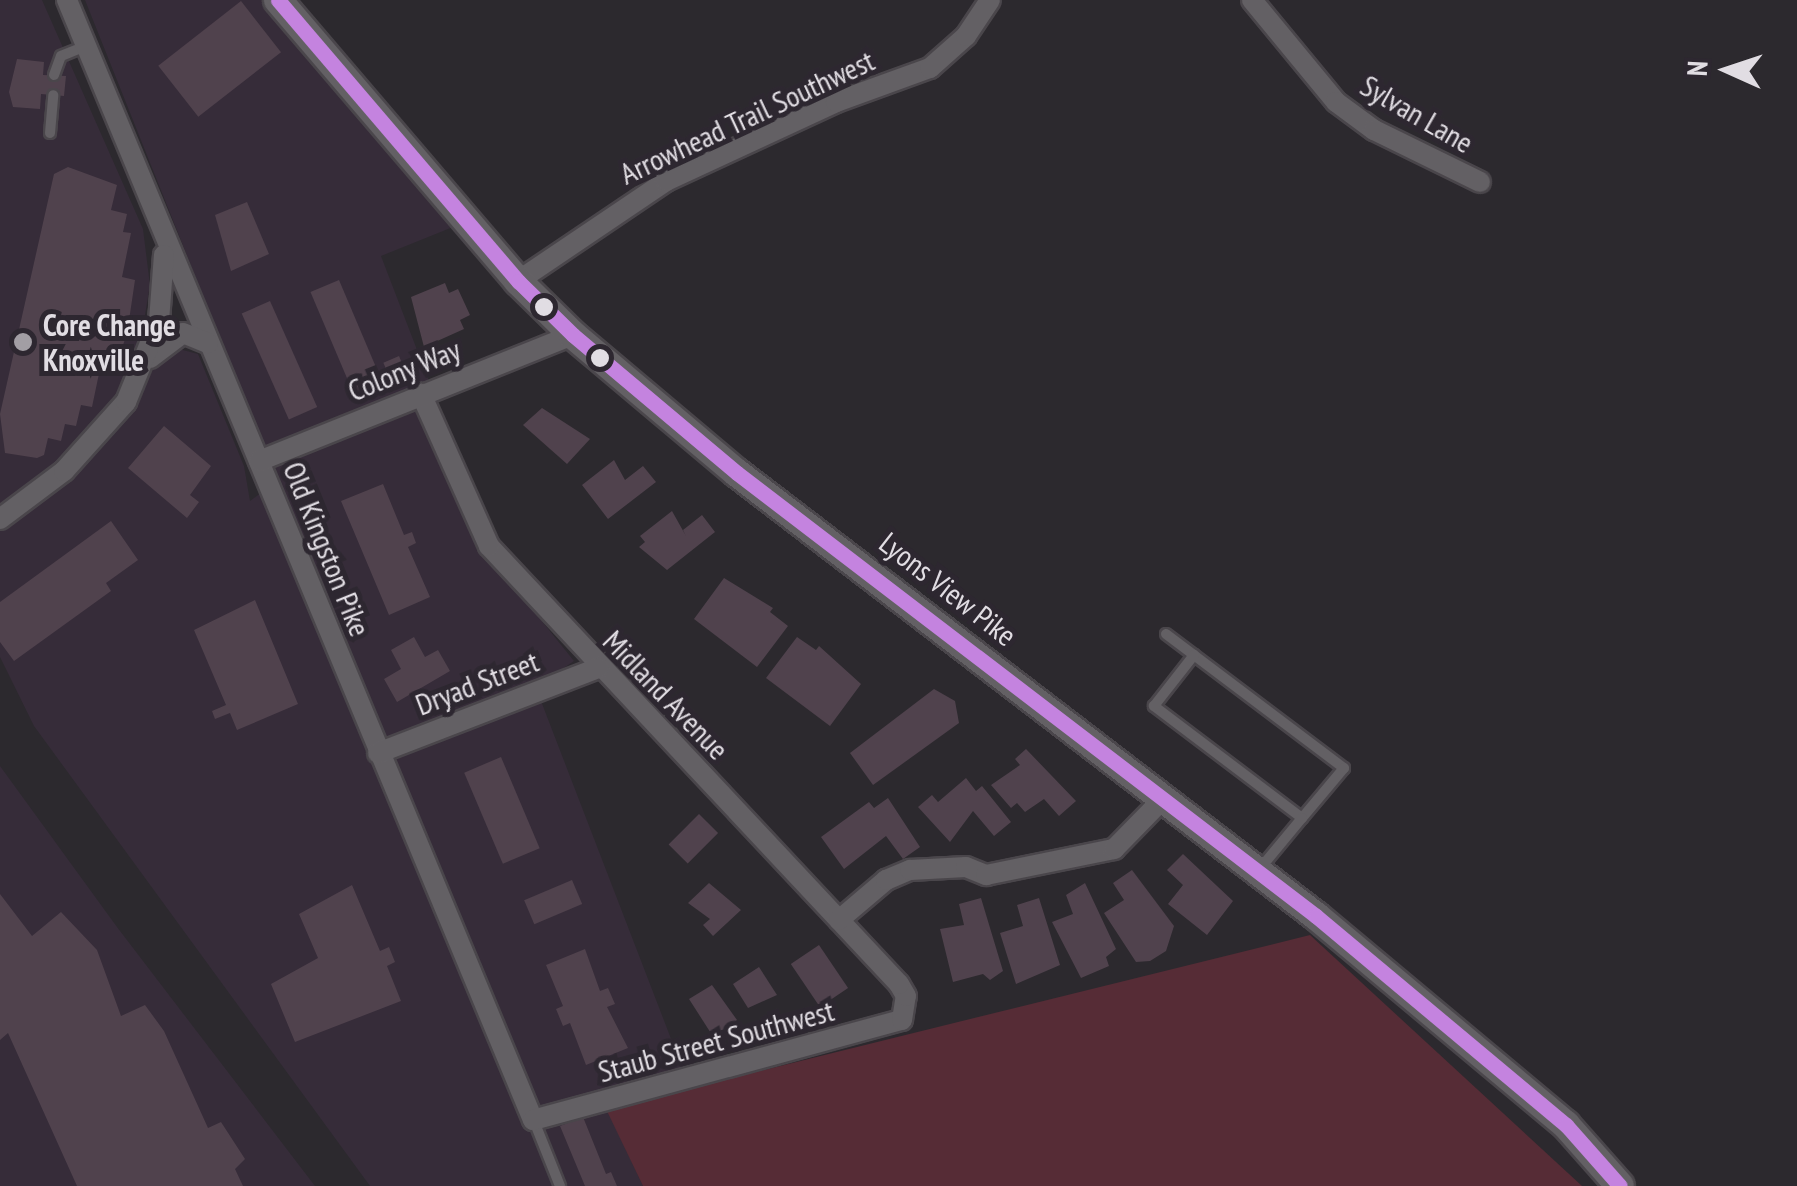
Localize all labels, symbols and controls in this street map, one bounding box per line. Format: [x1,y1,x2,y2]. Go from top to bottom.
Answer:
north arrow [1677,20,1777,120]
street label: Arrowhead Trail Southwest [614,42,880,192]
text: N [1678,60,1715,77]
street label: Sylvan Lane [1354,67,1480,161]
unlabelled marker [534,297,554,317]
place label: Core Change Knoxville [43,307,176,378]
marker: Core Change Knoxville [12,331,34,353]
street label: Colony Way [342,331,466,409]
unlabelled marker [590,348,610,368]
street label: Old Kingston Pike [276,457,378,641]
street label: Lyons View Pike [872,524,1024,654]
street label: Midland Avenue [595,623,737,767]
street label: Dryad Street [410,643,544,723]
street label: Staub Street Southwest [594,992,838,1090]

